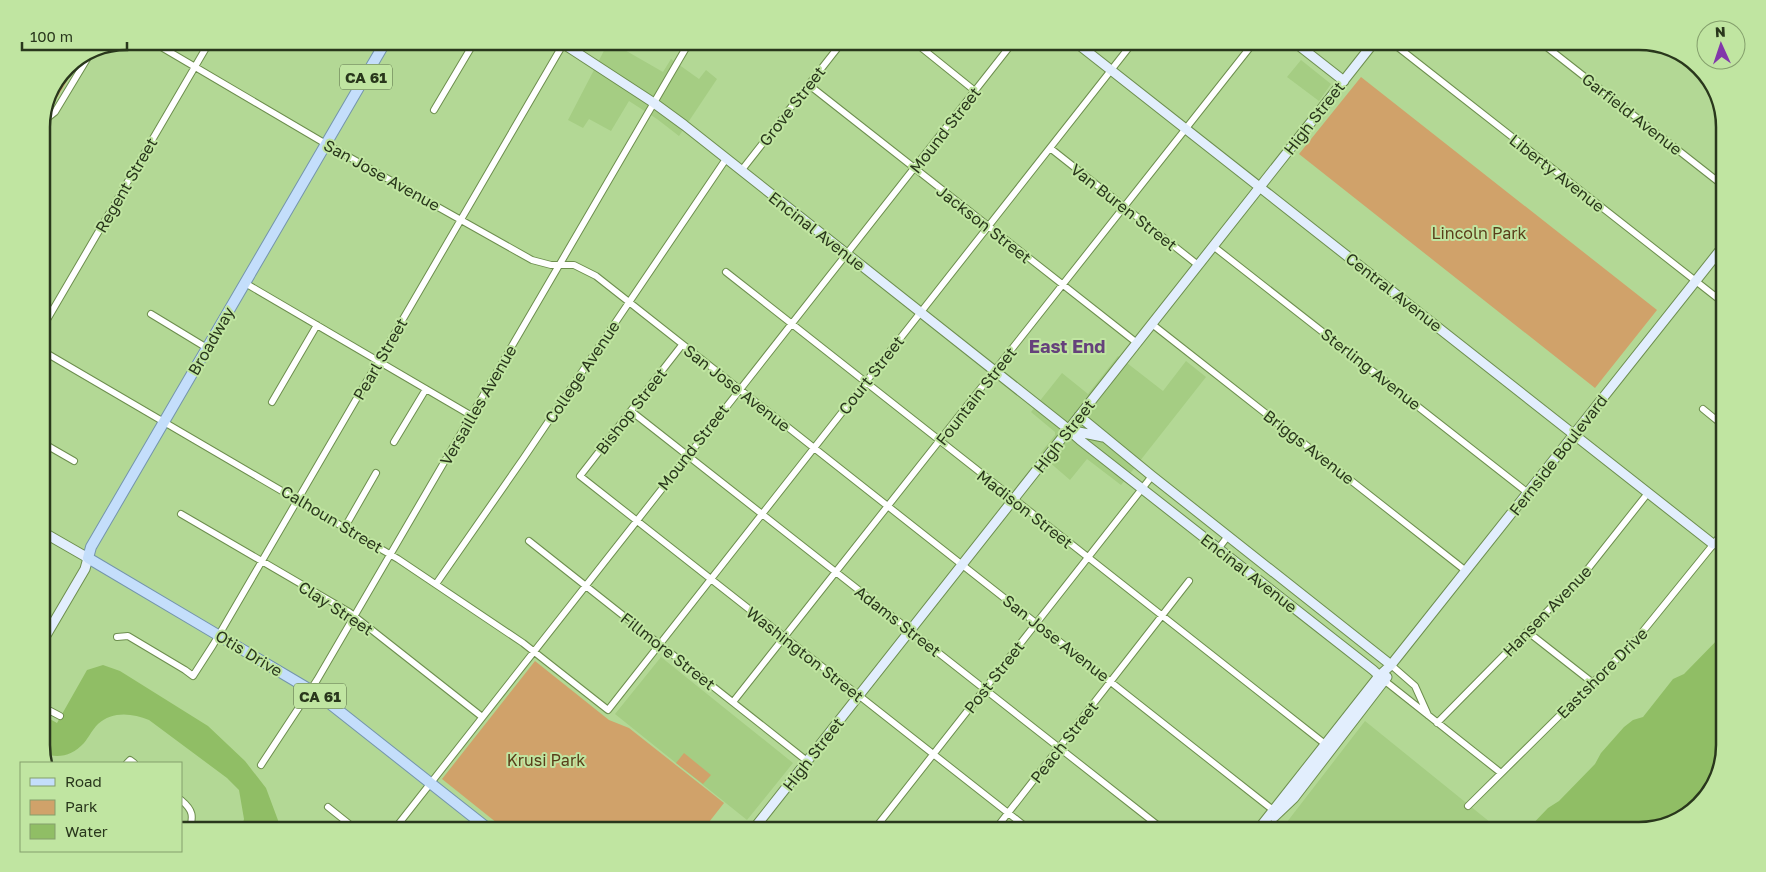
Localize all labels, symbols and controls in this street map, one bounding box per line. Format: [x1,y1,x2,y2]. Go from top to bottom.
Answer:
scale bar [22,20,128,52]
north arrow [1696,20,1746,70]
text: N [1715,23,1726,40]
text: 100 m [30,27,73,45]
street label: Grove Street [755,62,829,150]
road number: CA 61 [340,64,392,90]
street label: Garfield Avenue [1578,69,1686,159]
street label: High Street [1279,77,1349,159]
street label: Mound Street [905,83,985,177]
street label: Liberty Avenue [1505,130,1609,216]
street label: Regent Street [91,134,161,236]
street label: San Jose Avenue [320,135,444,215]
street label: Van Buren Street [1067,159,1181,255]
street label: Jackson Street [933,181,1035,267]
street label: Encinal Avenue [765,187,869,275]
park label: Lincoln Park [1431,223,1527,243]
street label: Central Avenue [1342,248,1446,336]
street label: Broadway [183,303,239,379]
street label: Pearl Street [348,314,412,404]
street label: College Avenue [540,317,624,427]
street label: Sterling Avenue [1317,324,1425,414]
street label: Court Street [834,332,908,418]
district label: East End [1029,335,1105,357]
street label: San Jose Avenue [680,340,794,436]
street label: Versailles Avenue [435,341,521,469]
street label: Fountain Street [931,343,1021,449]
street label: Bishop Street [591,364,671,458]
street label: Fernside Boulevard [1505,391,1611,519]
street label: High Street [1029,395,1099,477]
street label: Mound Street [653,400,733,494]
street label: Briggs Avenue [1260,405,1358,489]
street label: Madison Street [973,465,1077,553]
street label: Calhoun Street [277,481,387,557]
street label: Encinal Avenue [1197,529,1301,617]
street label: Hansen Avenue [1498,561,1596,661]
street label: Clay Street [295,576,377,640]
street label: Adams Street [851,581,945,661]
street label: San Jose Avenue [999,590,1113,686]
street label: Washington Street [742,602,868,706]
street label: Fillmore Street [617,608,719,694]
street label: Eastshore Drive [1552,623,1652,723]
street label: Otis Drive [212,625,286,681]
street label: Post Street [960,637,1028,717]
road number: CA 61 [294,684,346,708]
street label: Peach Street [1026,697,1102,787]
street label: High Street [778,713,848,795]
park label: Krusi Park [507,750,585,770]
legend [20,762,182,852]
text: Road [65,772,102,790]
text: Park [65,797,98,815]
text: Water [65,822,108,840]

